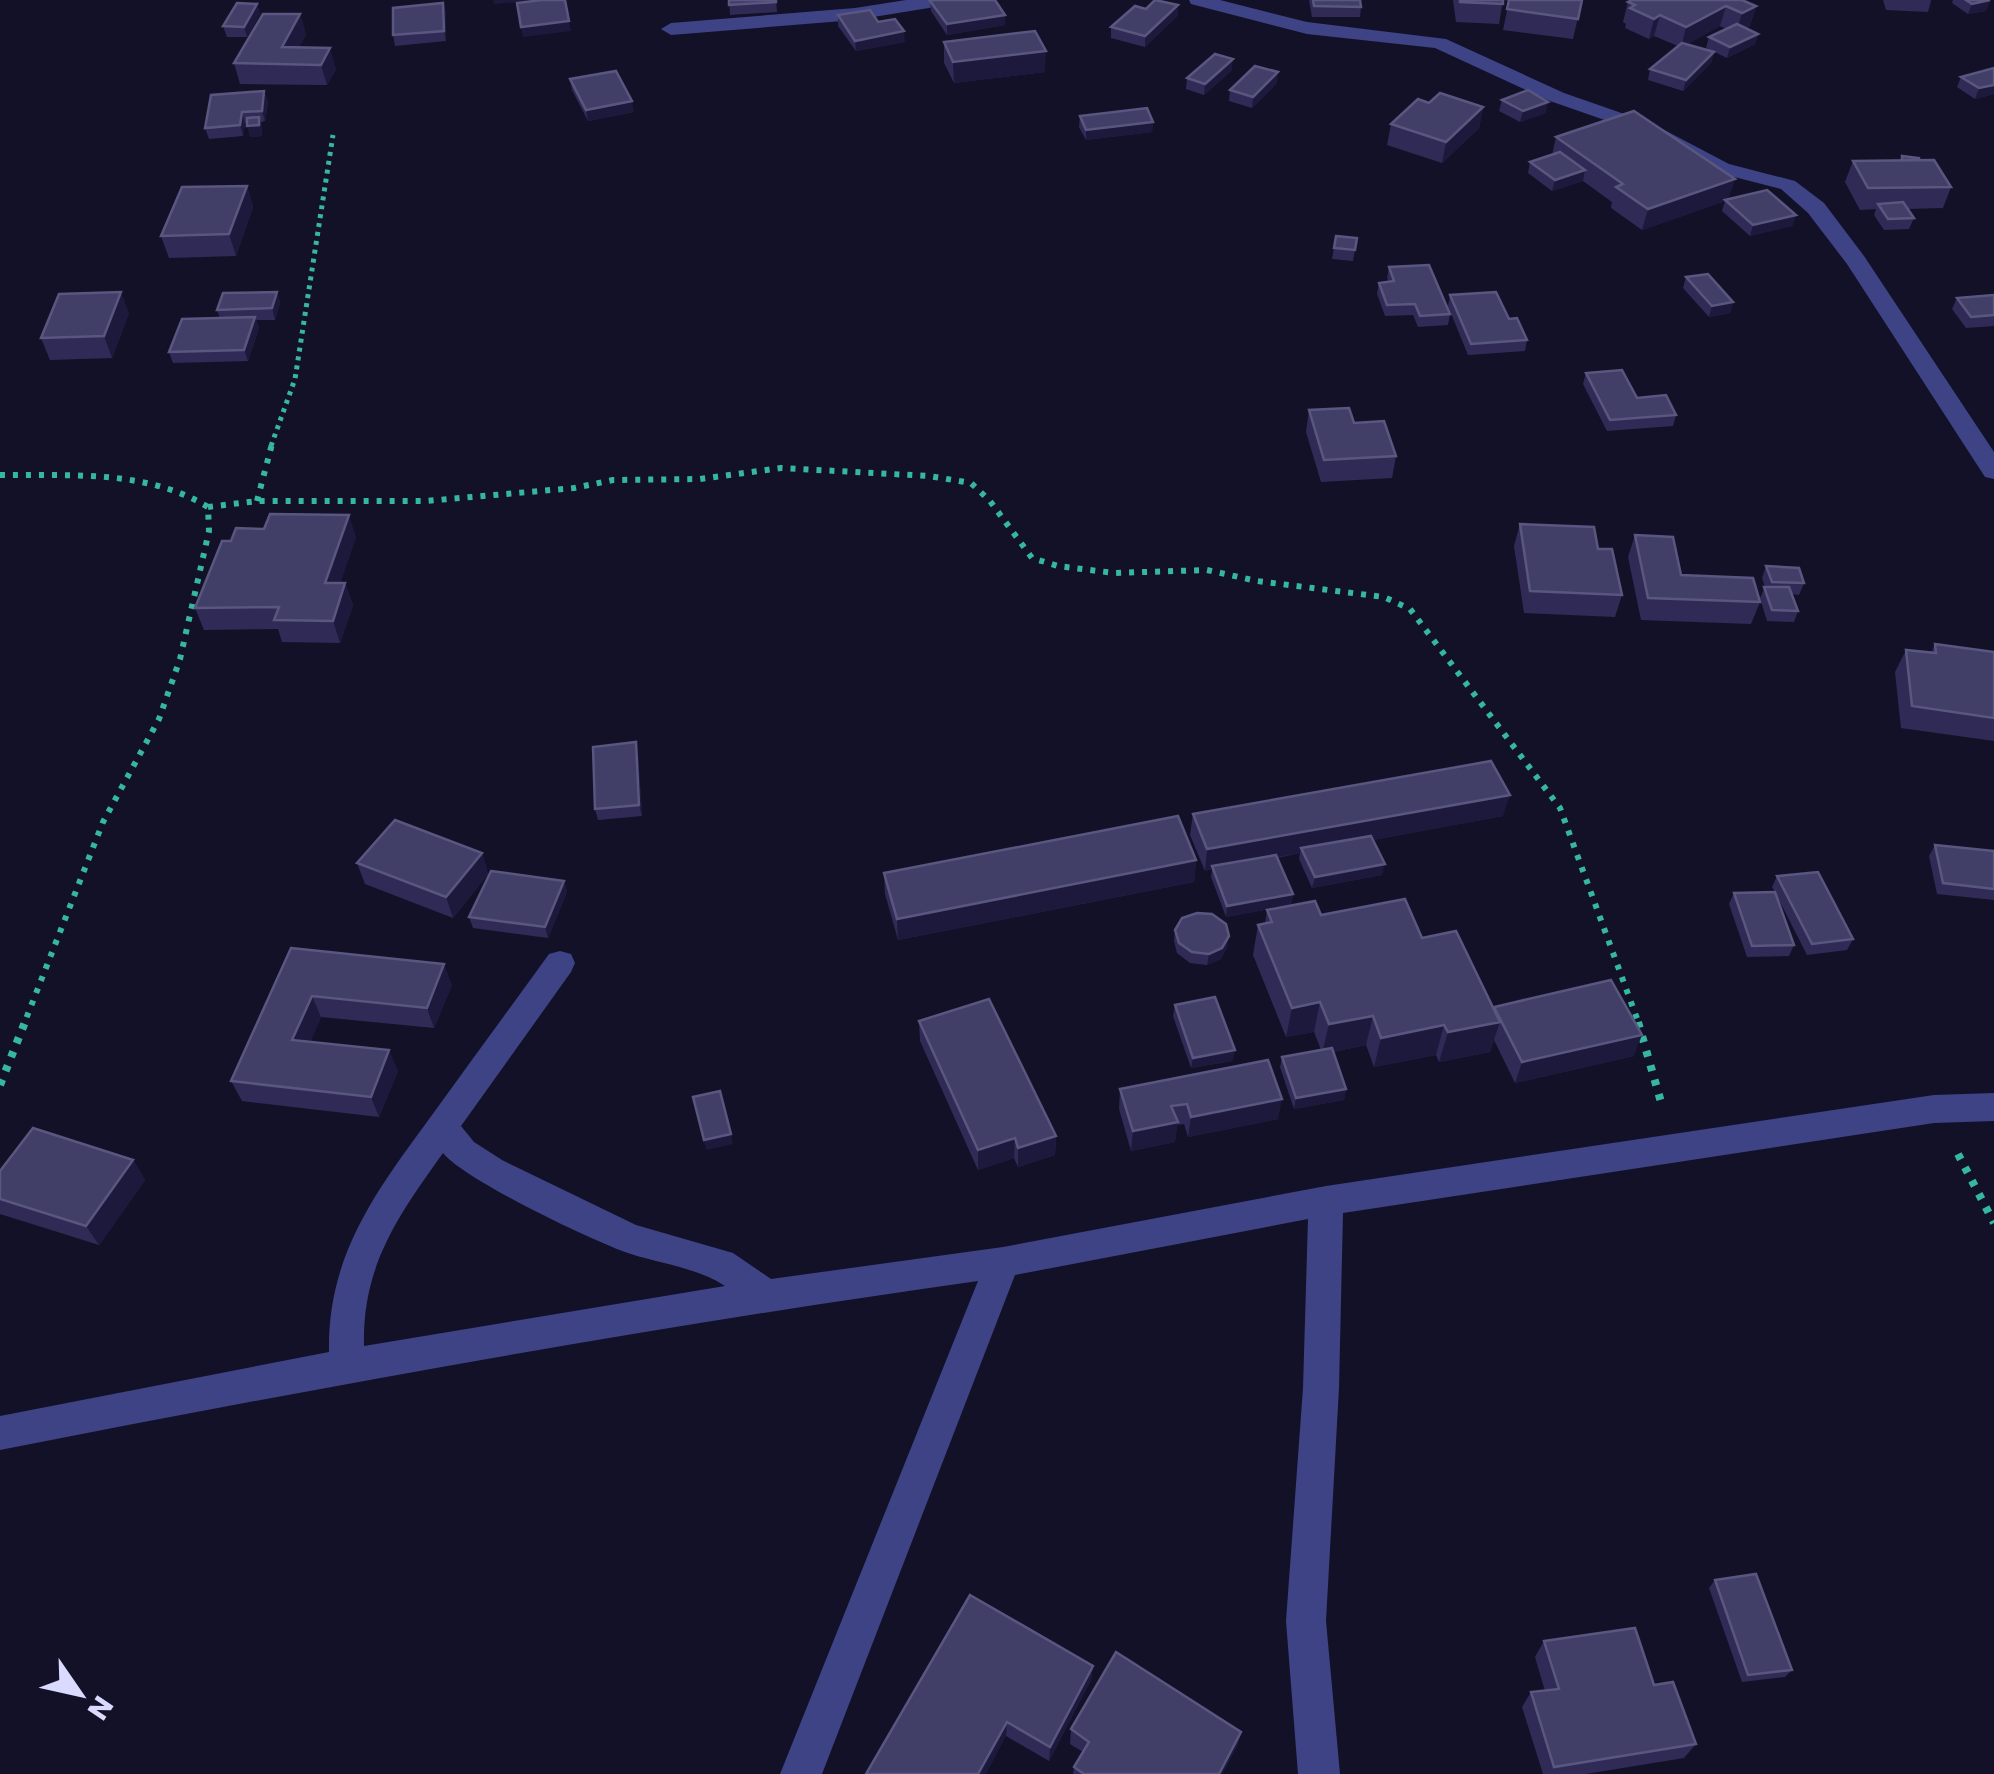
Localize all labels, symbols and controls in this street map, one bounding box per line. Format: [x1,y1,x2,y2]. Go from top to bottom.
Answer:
north arrow [30,1644,130,1744]
text: N [78,1688,122,1727]

